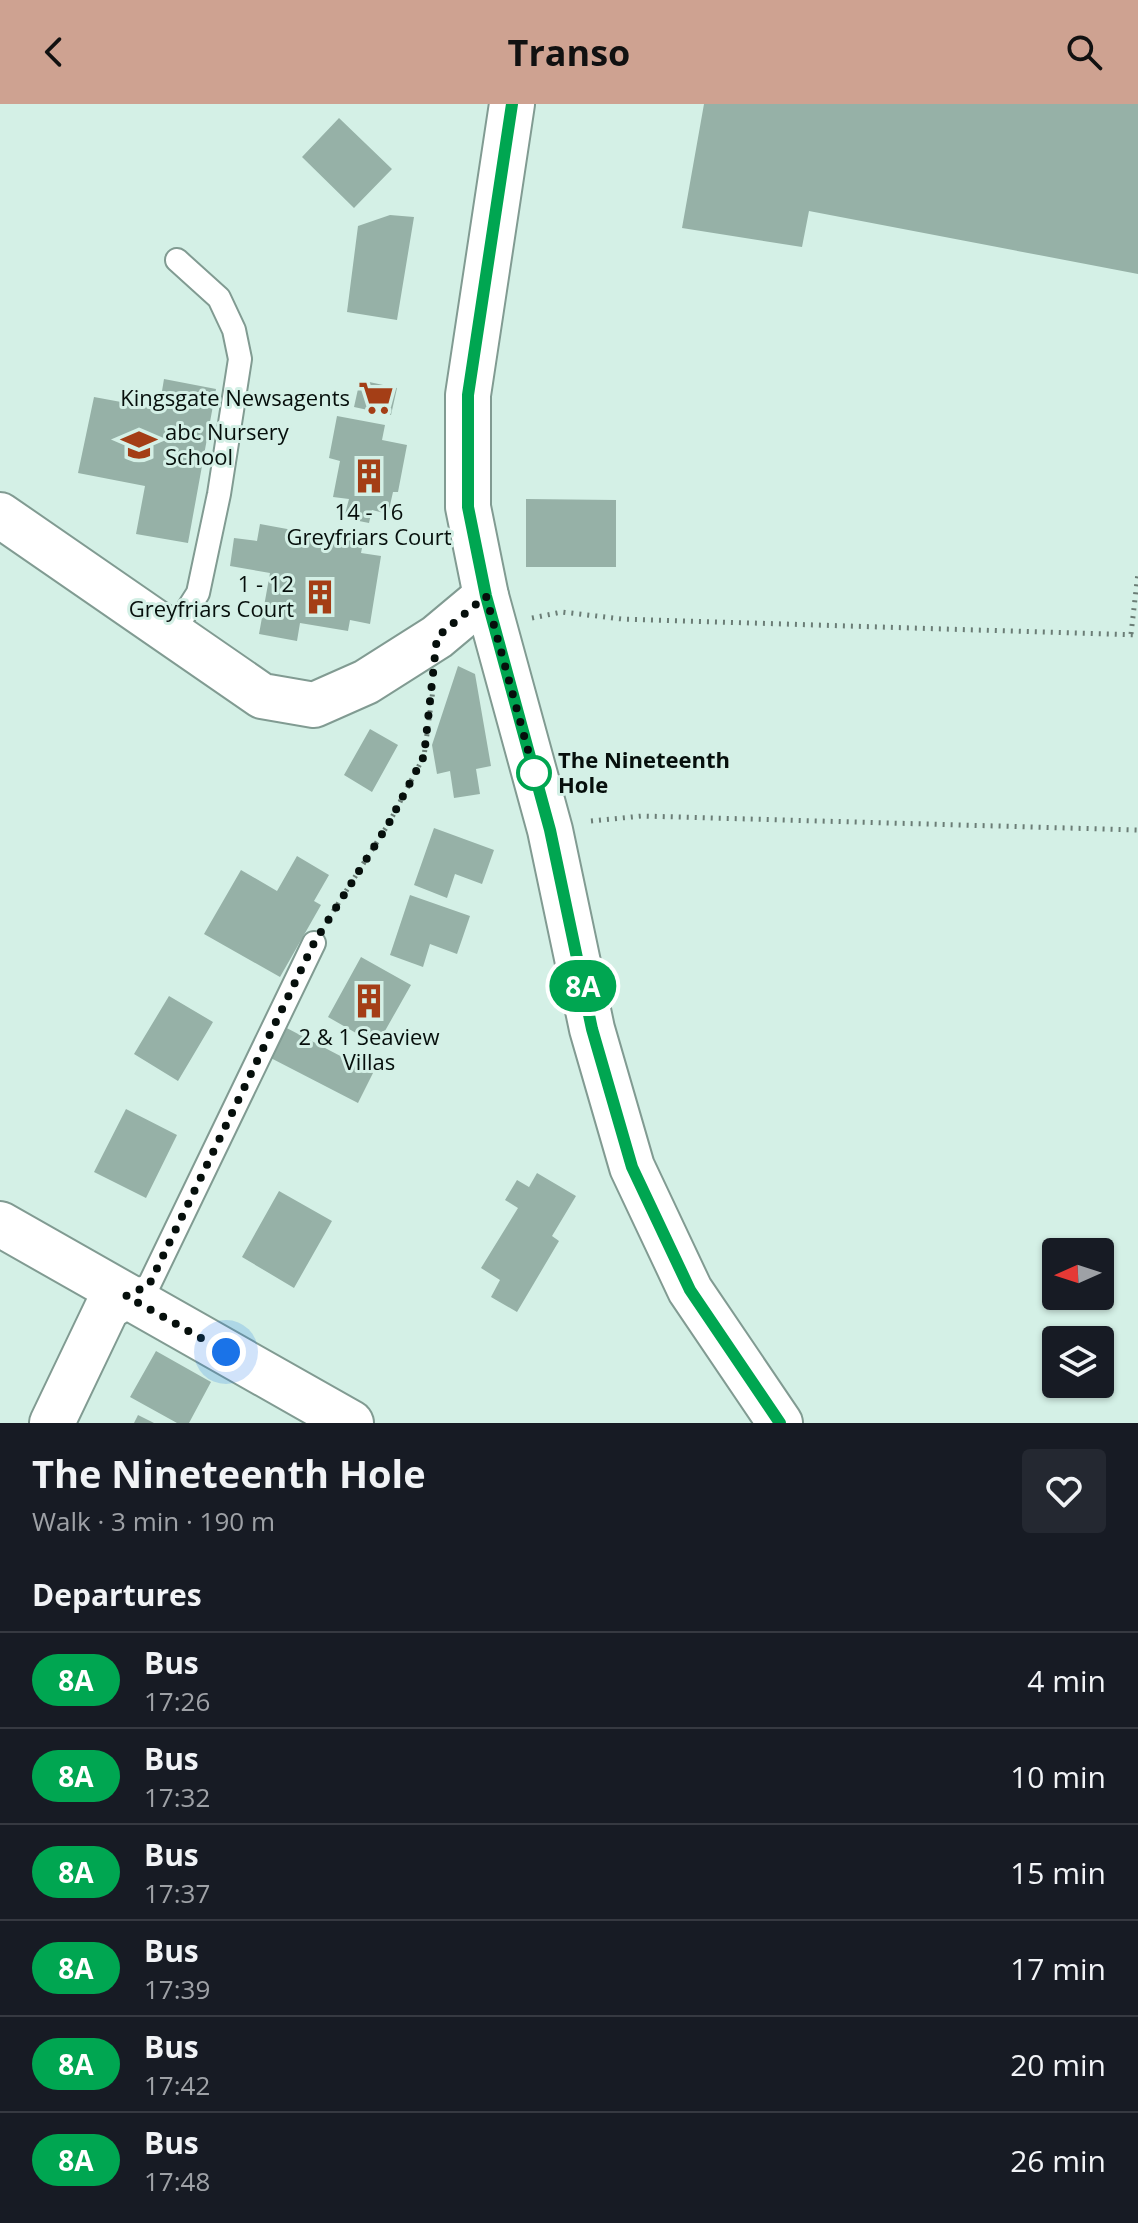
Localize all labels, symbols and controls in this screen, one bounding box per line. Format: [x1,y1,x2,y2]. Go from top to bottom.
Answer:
text: Transo [508,28,630,77]
icon: back [32,30,76,74]
icon: search [1062,30,1106,74]
supermarket icon: Kingsgate Newsagents [357,379,395,417]
place label: Kingsgate Newsagents [120,382,350,412]
place label: abc Nursery School [165,416,290,471]
school or university icon: abc Nursery School [120,426,158,464]
building icon: 14 - 16 Greyfriars Court [350,457,388,495]
place label: 14 - 16 Greyfriars Court [286,496,452,551]
place label: 1 - 12 Greyfriars Court [129,568,294,623]
building icon: 1 - 12 Greyfriars Court [301,578,339,616]
place label: The Nineteenth Hole [558,744,730,799]
marker: The Nineteenth Hole [517,756,551,790]
line badge: 8A [547,960,619,1012]
text: 8A [565,967,601,1005]
building icon: 2 & 1 Seaview Villas [350,982,388,1020]
place label: 2 & 1 Seaview Villas [299,1021,439,1076]
north arrow [1042,1238,1114,1310]
map controls [1042,1238,1114,1398]
button: layers [1042,1326,1114,1398]
your location [206,1332,246,1372]
text: The Nineteenth Hole [32,1447,426,1499]
button: heart [1022,1449,1106,1533]
text: Walk · 3 min · 190 m [32,1503,275,1539]
text: Departures [32,1574,202,1615]
text: Bus [144,1642,199,1683]
text: 4 min [1027,1660,1106,1701]
text: 8A [58,1661,94,1699]
text: 17:26 [144,1683,210,1719]
text: Bus [144,1738,199,1779]
text: 10 min [1010,1756,1106,1797]
text: 8A [58,1757,94,1795]
text: 17:32 [144,1779,210,1815]
text: Bus [144,1834,199,1875]
text: 15 min [1010,1852,1106,1893]
text: 8A [58,1853,94,1891]
text: 17:37 [144,1875,210,1911]
text: Bus [144,1930,199,1971]
text: 17 min [1010,1948,1106,1989]
text: 8A [58,1949,94,1987]
text: 17:39 [144,1971,210,2007]
text: Bus [144,2026,199,2067]
text: 20 min [1010,2044,1106,2085]
text: 8A [58,2045,94,2083]
text: 17:42 [144,2067,210,2103]
text: Bus [144,2122,199,2163]
text: 26 min [1010,2140,1106,2181]
text: 8A [58,2141,94,2179]
text: 17:48 [144,2163,210,2199]

